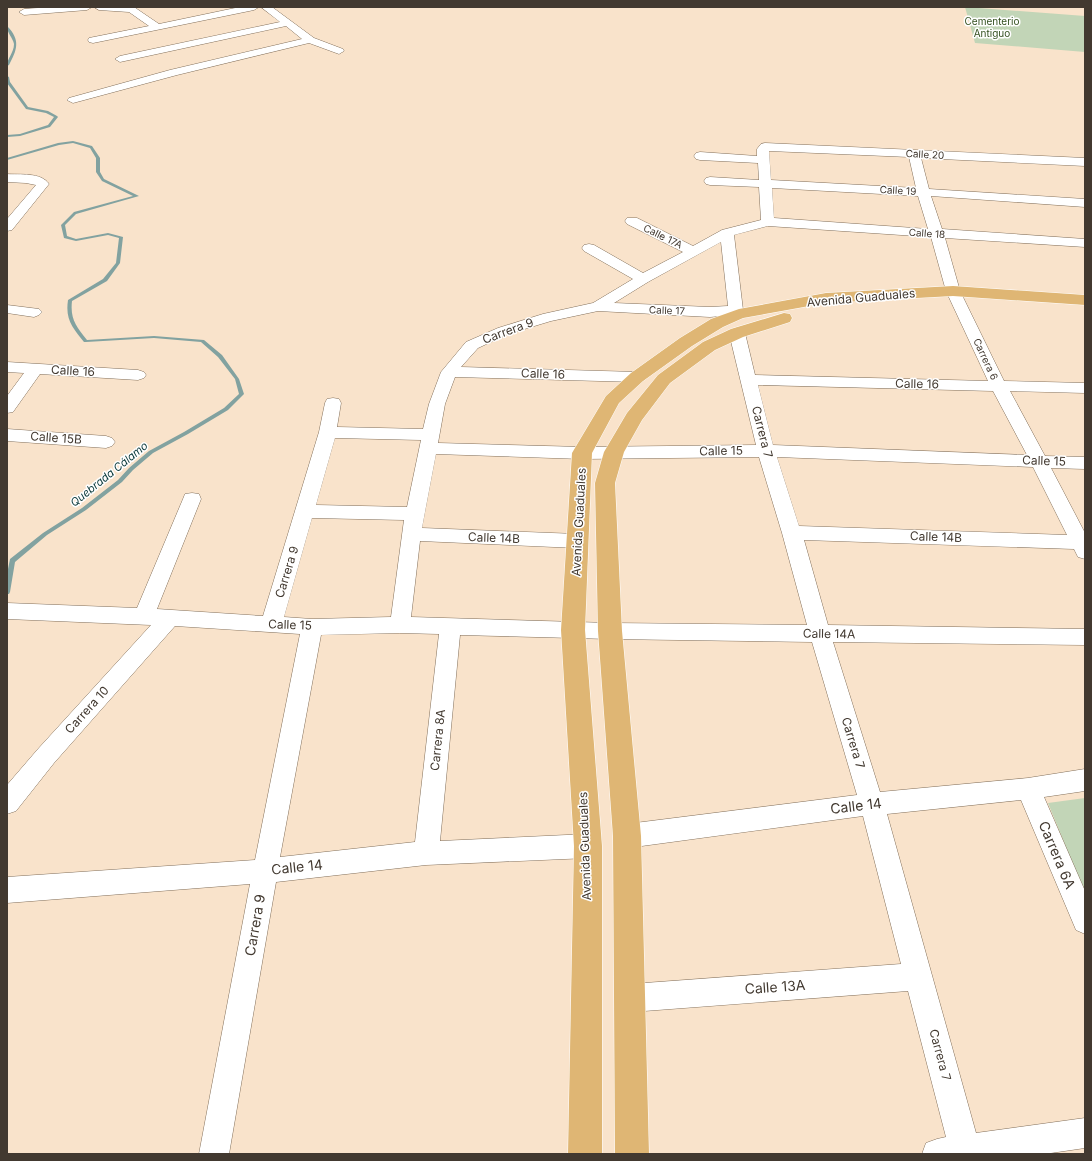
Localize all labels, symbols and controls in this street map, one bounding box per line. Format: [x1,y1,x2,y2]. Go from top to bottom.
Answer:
park label: Cementerio Antiguo [965,15,1019,39]
street label: Calle 20 [905,147,945,161]
street label: Calle 19 [879,183,917,197]
street label: Calle 17A [642,221,685,251]
street label: Calle 18 [908,226,946,240]
street label: Avenida Guaduales [806,285,916,310]
street label: Calle 17 [649,303,686,317]
street label: Carrera 9 [480,314,536,347]
street label: Carrera 6 [971,336,1001,382]
street label: Calle 16 [51,362,95,379]
street label: Calle 16 [521,365,565,382]
street label: Calle 16 [895,376,939,391]
street label: Carrera 7 [749,404,776,460]
street label: Calle 15B [30,428,82,447]
water label: Quebrada Cálamo [67,438,151,510]
street label: Calle 15 [699,443,743,458]
street label: Calle 15 [1022,452,1066,469]
street label: Avenida Guaduales [568,467,589,577]
street label: Calle 14B [910,528,962,545]
street label: Calle 14B [468,529,520,546]
street label: Carrera 9 [272,544,302,600]
street label: Calle 15 [268,616,312,633]
street label: Calle 14A [803,626,855,641]
street label: Carrera 10 [61,683,112,736]
street label: Carrera 8A [427,708,448,771]
street label: Carrera 7 [839,715,868,771]
street label: Avenida Guaduales [575,791,594,901]
street label: Calle 14 [829,794,883,817]
street label: Carrera 6A [1036,818,1080,892]
street label: Calle 14 [270,855,324,878]
street label: Carrera 9 [241,893,268,957]
street label: Calle 13A [744,976,806,997]
street label: Carrera 7 [926,1027,955,1083]

